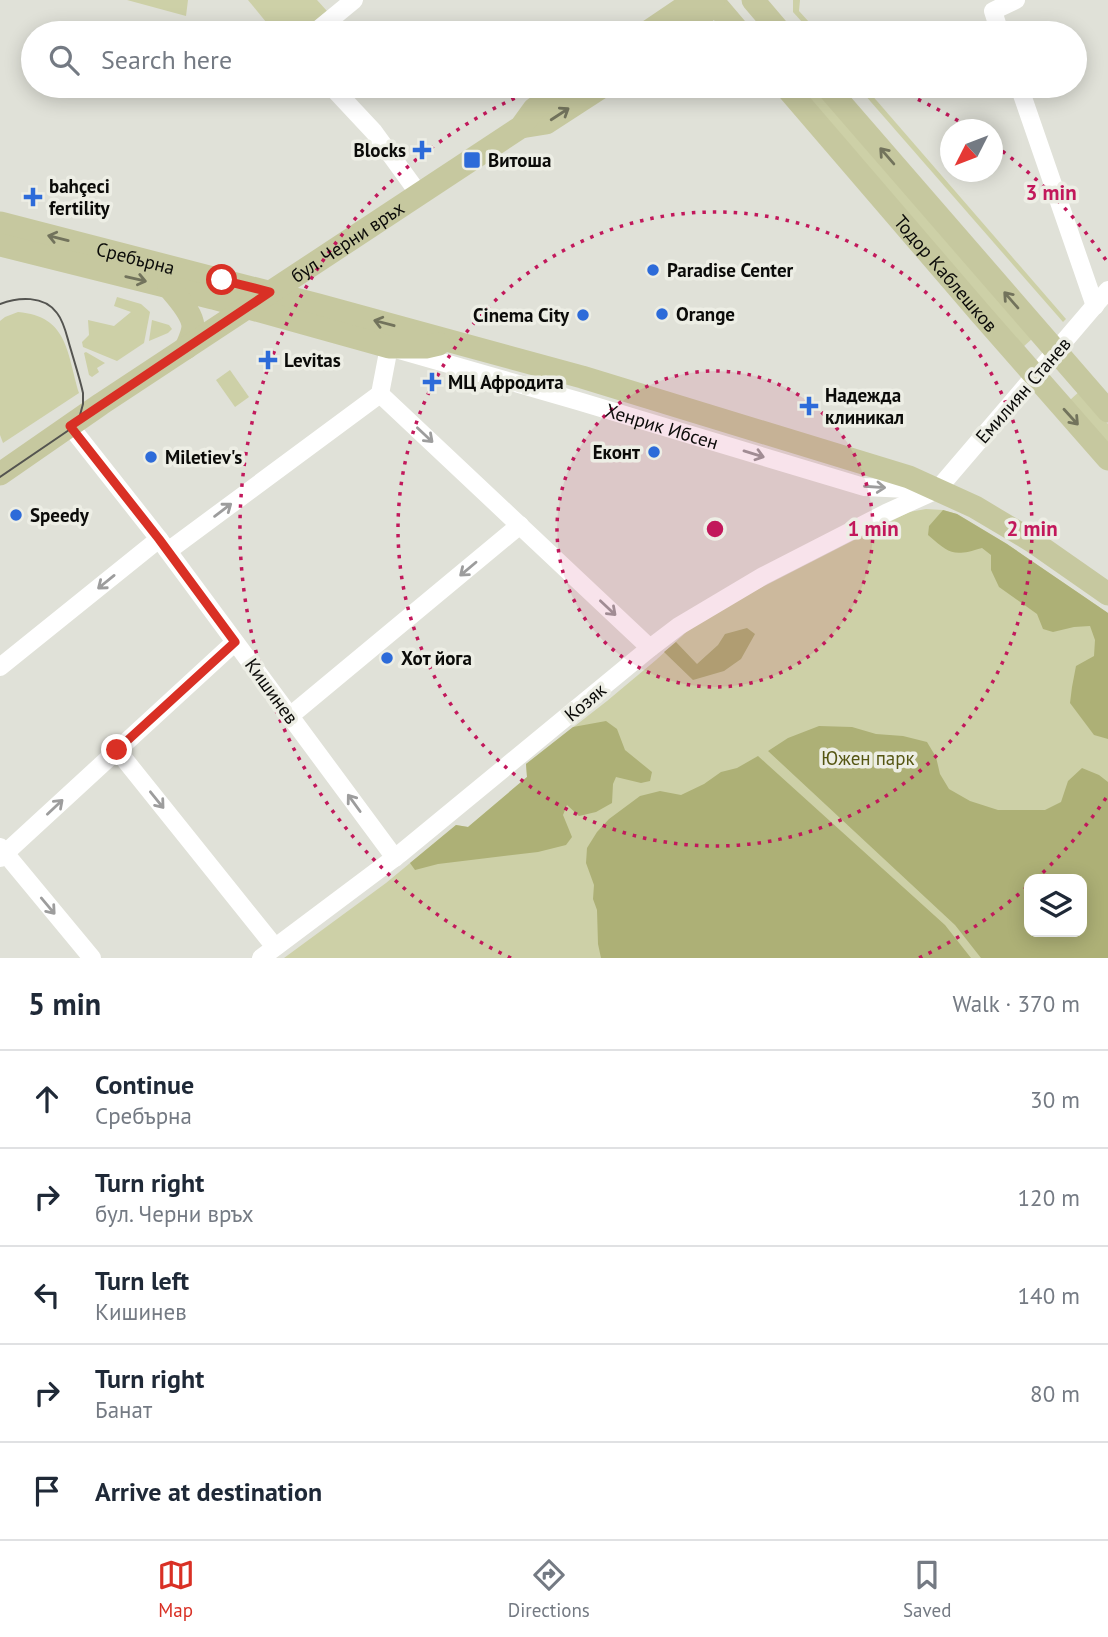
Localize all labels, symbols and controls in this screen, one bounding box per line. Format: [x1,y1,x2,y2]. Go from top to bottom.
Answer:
search box [21,21,1087,98]
icon: search [45,41,83,79]
text: Search here [101,43,232,76]
one-way arrow [549,107,569,121]
north arrow [940,119,1003,182]
place label: Blocks [353,138,406,162]
marker: Blocks [412,140,432,160]
one-way arrow [879,147,895,165]
place label: Витоша [488,148,551,172]
marker: Витоша [462,150,482,170]
place label: bahçeci fertility [49,174,111,220]
text: 3 min [1025,179,1077,206]
marker: bahçeci fertility [23,187,43,207]
street label: бул. Черни връх [286,195,409,288]
street label: Тодор Каблешков [889,210,1003,337]
one-way arrow [47,231,70,244]
street label: Сребърна [94,236,177,280]
place label: Paradise Center [667,258,794,282]
marker: Paradise Center [645,262,661,278]
route start [206,264,237,295]
one-way arrow [124,273,147,286]
one-way arrow [1003,291,1019,309]
place label: Orange [676,302,735,326]
place label: Cinema City [473,303,570,327]
marker: Orange [654,306,670,322]
marker: Cinema City [575,307,591,323]
one-way arrow [373,316,395,329]
street label: Емилиян Станев [970,332,1076,448]
place label: Levitas [284,348,341,372]
marker: Levitas [258,350,278,370]
place label: МЦ Афродита [448,370,564,394]
marker: МЦ Афродита [422,372,442,392]
place label: Надежда клиникал [825,383,904,429]
marker: Надежда клиникал [799,396,819,416]
street label: Хенрик Ибсен [602,398,721,455]
one-way arrow [1063,408,1079,426]
one-way arrow [416,427,434,443]
place label: Еконт [593,440,640,464]
marker: Еконт [646,444,662,460]
place label: Miletiev's [165,445,242,469]
marker: Miletiev's [143,449,159,465]
one-way arrow [743,449,765,462]
one-way arrow [863,481,886,494]
place label: Speedy [30,503,90,527]
one-way arrow [213,503,232,518]
marker: Speedy [8,507,24,523]
text: 1 min [847,515,899,542]
text: 2 min [1006,515,1058,542]
centre of rings [703,517,727,541]
one-way arrow [459,561,477,576]
one-way arrow [98,574,116,590]
one-way arrow [599,600,617,616]
place label: Хот йога [401,646,472,670]
marker: Хот йога [379,650,395,666]
street label: Кишинев [240,653,304,729]
street label: Козяк [559,678,611,726]
route end [101,734,132,765]
park label: Южен парк [821,746,915,770]
one-way arrow [149,790,164,809]
one-way arrow [347,794,362,813]
one-way arrow [46,799,64,815]
map controls [1024,874,1087,937]
button: layers [1024,874,1087,937]
one-way arrow [41,896,56,914]
text: 5 min [28,984,101,1023]
text: Walk · 370 m [953,989,1080,1018]
text: Continue [95,1068,194,1101]
icon: ahead [28,1080,66,1118]
text: 30 m [1030,1085,1080,1114]
text: Сребърна [95,1101,192,1130]
text: Turn right [95,1166,204,1199]
icon: right [28,1178,66,1216]
text: 120 m [1018,1183,1080,1212]
text: бул. Черни връх [95,1199,254,1228]
text: Turn left [95,1264,189,1297]
icon: left [28,1276,66,1314]
text: 140 m [1018,1281,1080,1310]
text: Кишинев [95,1297,187,1326]
text: Turn right [95,1362,204,1395]
icon: right [28,1374,66,1412]
text: 80 m [1030,1379,1080,1408]
text: Банат [95,1395,152,1424]
icon: arrive [28,1472,66,1510]
text: Arrive at destination [95,1475,322,1508]
tab: Map [157,1556,195,1622]
tab: Directions [508,1556,590,1622]
tab: Saved [903,1556,951,1622]

